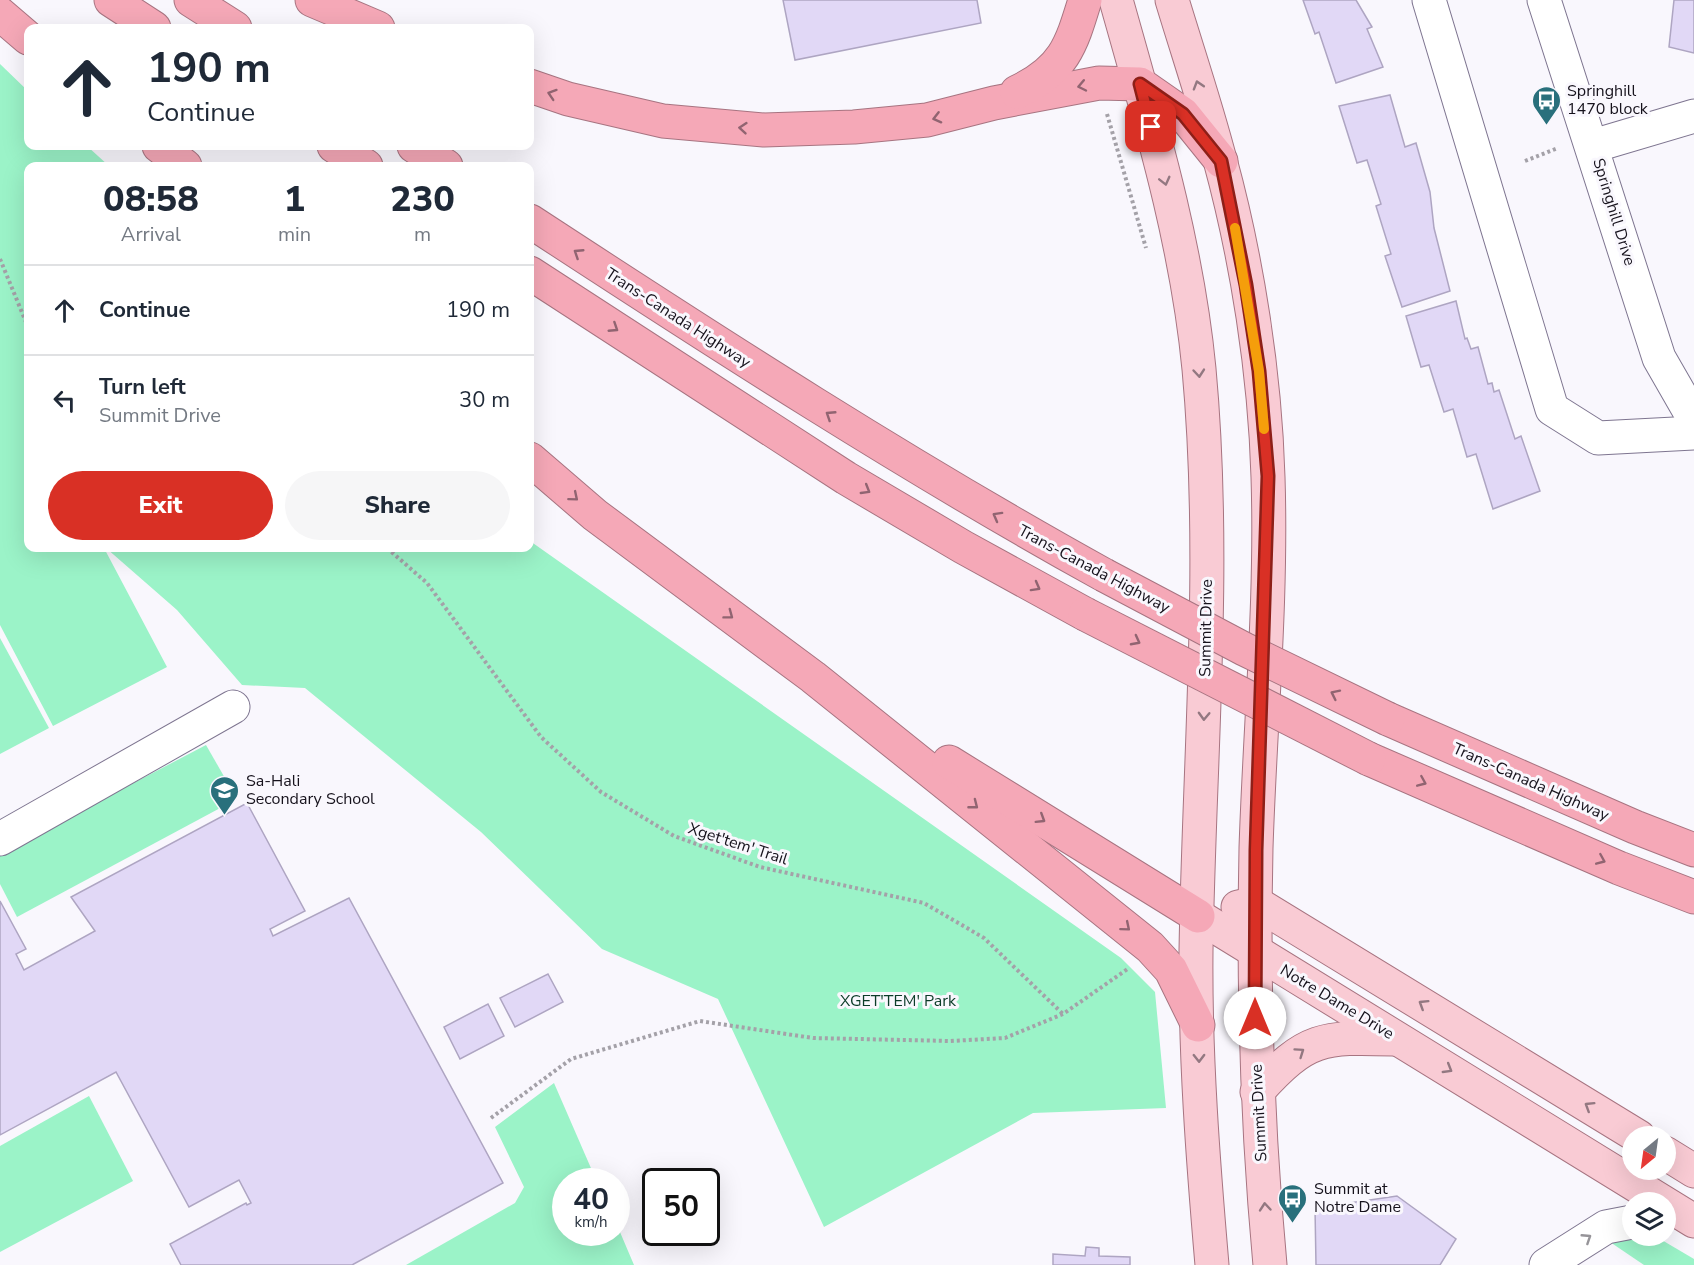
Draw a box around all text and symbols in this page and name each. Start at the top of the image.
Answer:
text: 190 m [147,40,271,97]
icon: ahead [48,48,126,126]
one-way arrow [1077,79,1087,92]
one-way arrow [1193,80,1205,91]
place label: Springhill 1470 block [1567,80,1649,120]
bus stop icon: Springhill 1470 block [1530,84,1562,126]
one-way arrow [547,88,558,101]
text: Continue [147,94,255,131]
pin [1125,101,1176,152]
one-way arrow [932,110,942,123]
icon: arrive [1134,110,1167,143]
one-way arrow [738,122,747,135]
street label: Springhill Drive [1587,156,1641,268]
text: 08:58 [103,175,199,224]
text: 1 [284,175,305,224]
text: 230 [390,175,455,224]
one-way arrow [1158,176,1171,186]
text: Arrival [121,221,181,248]
text: min [278,221,311,248]
text: m [414,221,431,248]
one-way arrow [574,249,585,260]
street label: Trans-Canada Highway [601,263,755,374]
icon: ahead [48,294,81,327]
text: Continue [99,295,190,325]
text: 190 m [446,295,510,325]
one-way arrow [607,321,618,332]
one-way arrow [1192,369,1205,378]
text: Turn left [99,372,186,402]
icon: left [48,384,81,417]
text: 30 m [459,385,510,415]
text: Summit Drive [99,402,221,429]
one-way arrow [826,412,837,423]
button: Exit [48,471,273,540]
button: Share [285,471,510,540]
one-way arrow [860,483,870,494]
one-way arrow [567,490,578,501]
one-way arrow [993,512,1003,523]
street label: Trans-Canada Highway [1014,520,1174,619]
street label: Summit Drive [1194,579,1218,677]
one-way arrow [1029,580,1040,591]
one-way arrow [723,607,734,618]
one-way arrow [1130,634,1141,645]
one-way arrow [1331,689,1342,701]
one-way arrow [1198,712,1210,721]
street label: Trans-Canada Highway [1449,738,1613,827]
place label: Sa-Hali Secondary School [246,770,375,810]
school or university icon: Sa-Hali Secondary School [209,774,241,816]
one-way arrow [1416,775,1427,787]
one-way arrow [967,797,978,808]
one-way arrow [1034,812,1045,823]
street label: Xget'tem' Trail [685,818,791,871]
one-way arrow [1595,853,1606,865]
one-way arrow [1119,919,1130,930]
street label: Notre Dame Drive [1276,959,1398,1045]
position arrow [1223,986,1287,1050]
park label: XGET'TEM' Park [840,990,957,1012]
one-way arrow [1419,1000,1429,1012]
one-way arrow [1293,1048,1304,1059]
one-way arrow [1193,1054,1205,1063]
one-way arrow [1442,1062,1452,1073]
street label: Summit Drive [1245,1064,1273,1162]
one-way arrow [1585,1102,1595,1114]
north arrow [1622,1126,1676,1180]
map controls [1622,1126,1676,1246]
speed limit sign: 50 [642,1168,720,1246]
place label: Summit at Notre Dame [1314,1178,1401,1218]
text: 40 [573,1179,609,1220]
bus stop icon: Summit at Notre Dame [1277,1182,1309,1224]
button: layers [1622,1192,1676,1246]
one-way arrow [1259,1202,1272,1211]
text: km/h [574,1212,608,1232]
one-way arrow [1581,1234,1591,1246]

